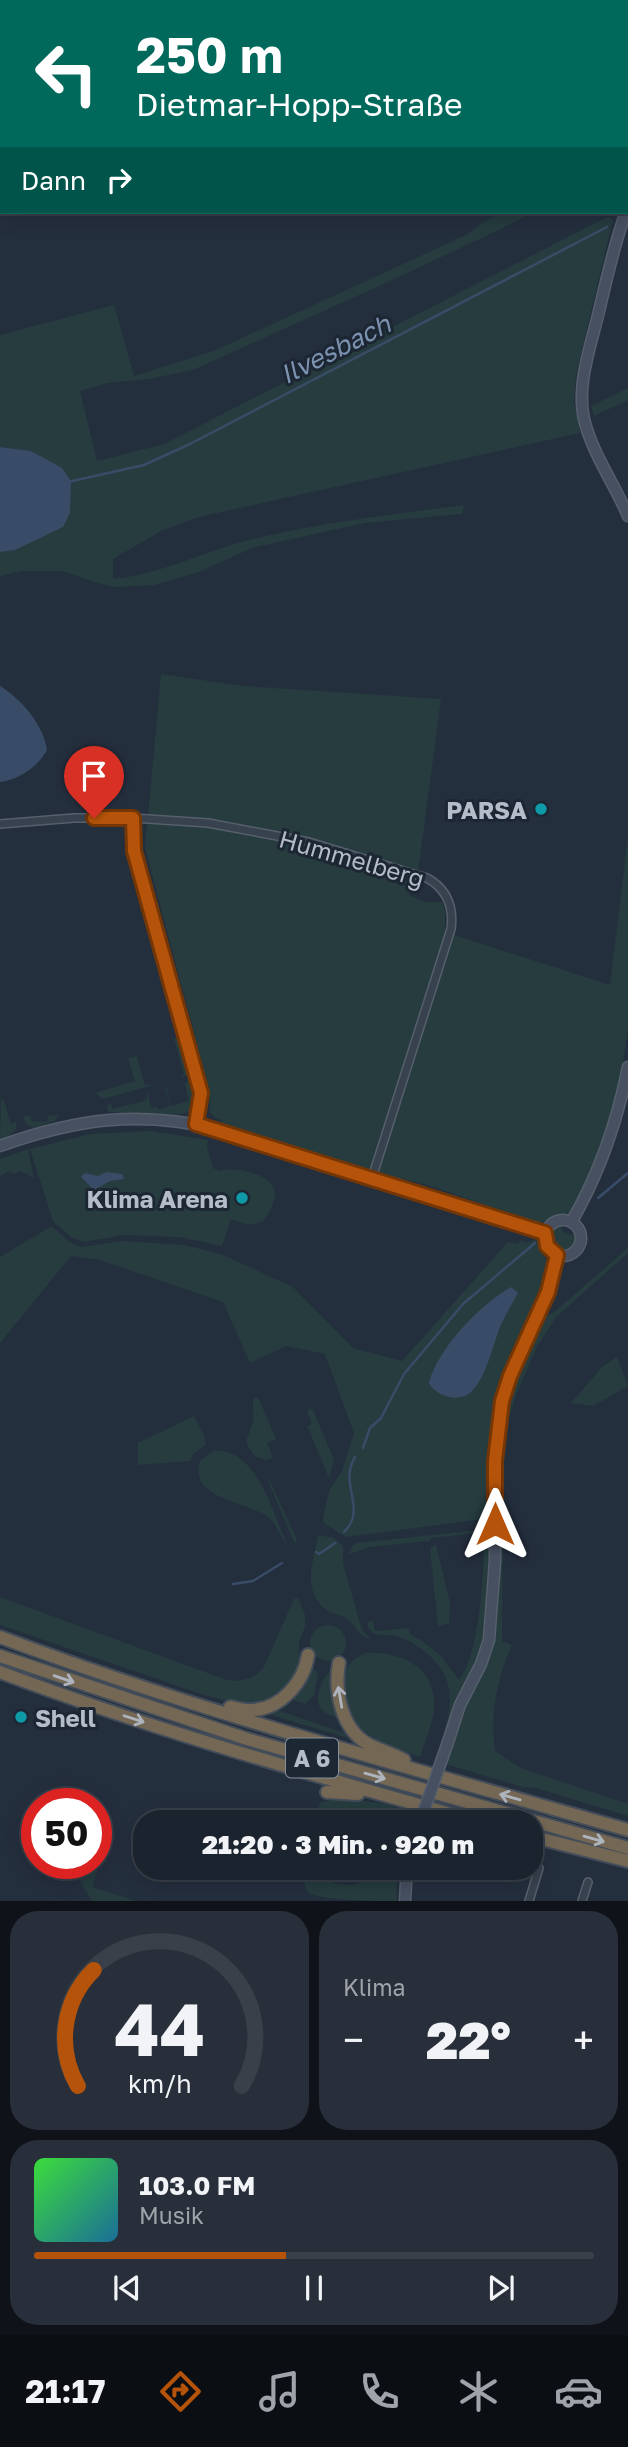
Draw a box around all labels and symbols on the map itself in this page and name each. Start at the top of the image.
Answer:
water label: Ilvesbach [275,308,396,390]
pin [64,746,124,818]
place label: PARSA [446,795,527,824]
marker: PARSA [533,801,549,817]
street label: Hummelberg [276,823,428,893]
place label: Klima Arena [87,1184,228,1213]
marker: Klima Arena [234,1190,250,1206]
position arrow [458,1487,532,1561]
one-way arrow [53,1674,75,1686]
one-way arrow [333,1687,347,1709]
place label: Shell [35,1703,96,1732]
marker: Shell [13,1709,29,1725]
one-way arrow [122,1714,144,1726]
road number: A 6 [286,1738,338,1778]
one-way arrow [364,1771,386,1784]
speed limit sign: 50 [21,1788,112,1879]
one-way arrow [499,1789,521,1802]
one-way arrow [582,1833,604,1846]

